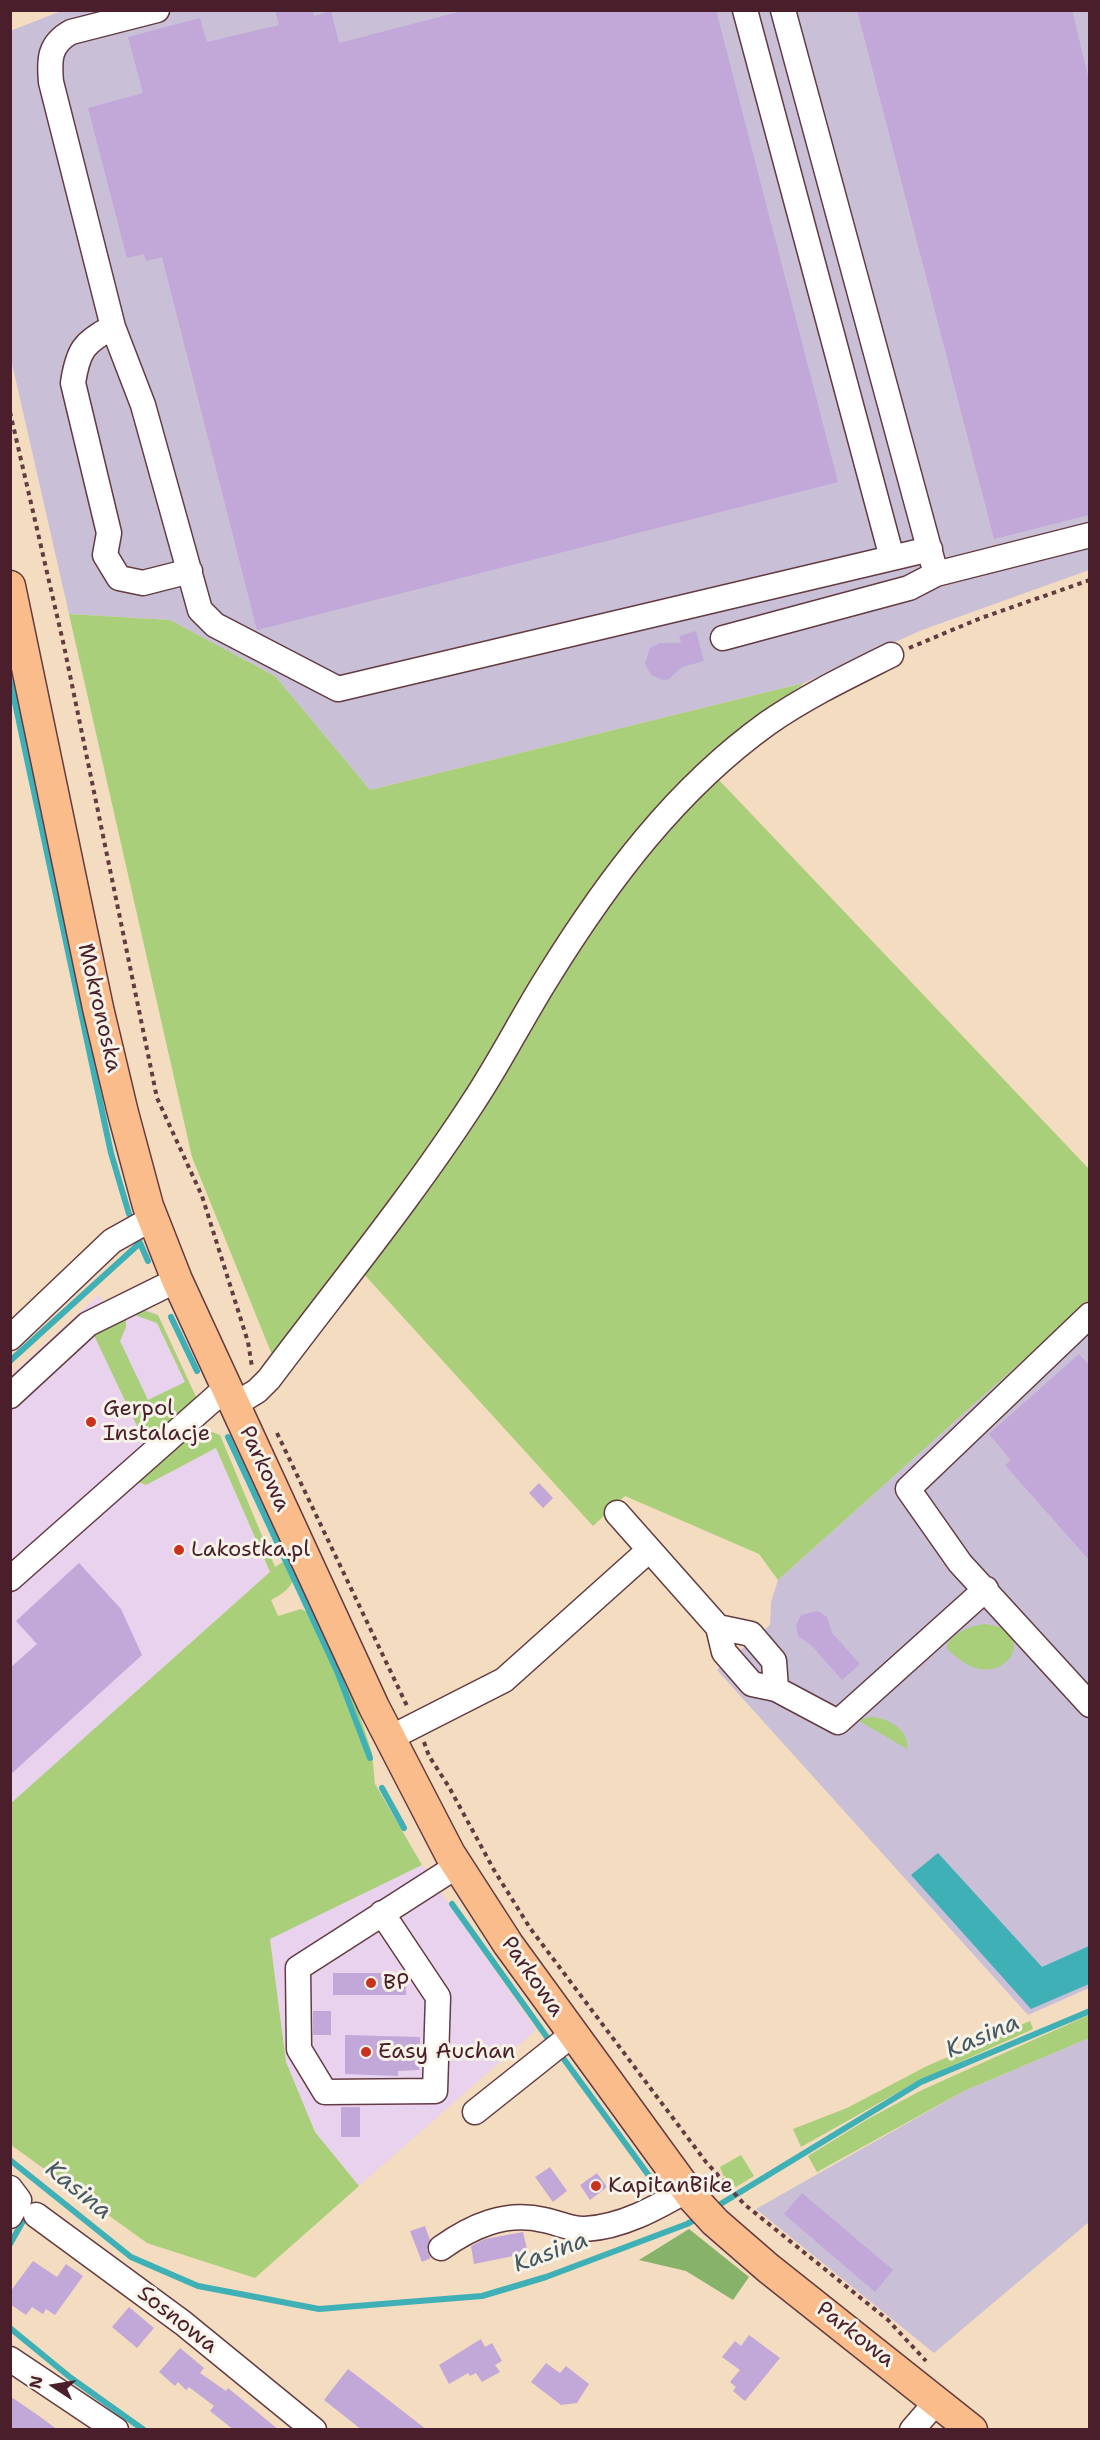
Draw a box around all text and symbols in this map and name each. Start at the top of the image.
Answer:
street label: Mokronoska [71,941,127,1075]
place label: Gerpol Instalacje [103,1396,210,1448]
marker: Gerpol Instalacje [84,1415,98,1429]
street label: Parkowa [233,1422,295,1516]
place label: Lakostka.pl [191,1537,310,1563]
marker: Lakostka.pl [172,1543,186,1557]
street label: Parkowa [495,1932,569,2022]
place label: BP [383,1970,409,1996]
marker: BP [364,1976,378,1990]
water label: Kasina [942,2009,1024,2065]
place label: Easy Auchan [378,2039,515,2065]
marker: Easy Auchan [359,2045,373,2059]
water label: Kasina [39,2155,117,2227]
place label: KapitanBike [608,2173,733,2199]
marker: KapitanBike [589,2179,603,2193]
water label: Kasina [510,2226,592,2280]
street label: Sosnowa [132,2281,222,2359]
street label: Parkowa [811,2296,899,2374]
north arrow [24,2356,84,2416]
text: N [24,2374,47,2391]

